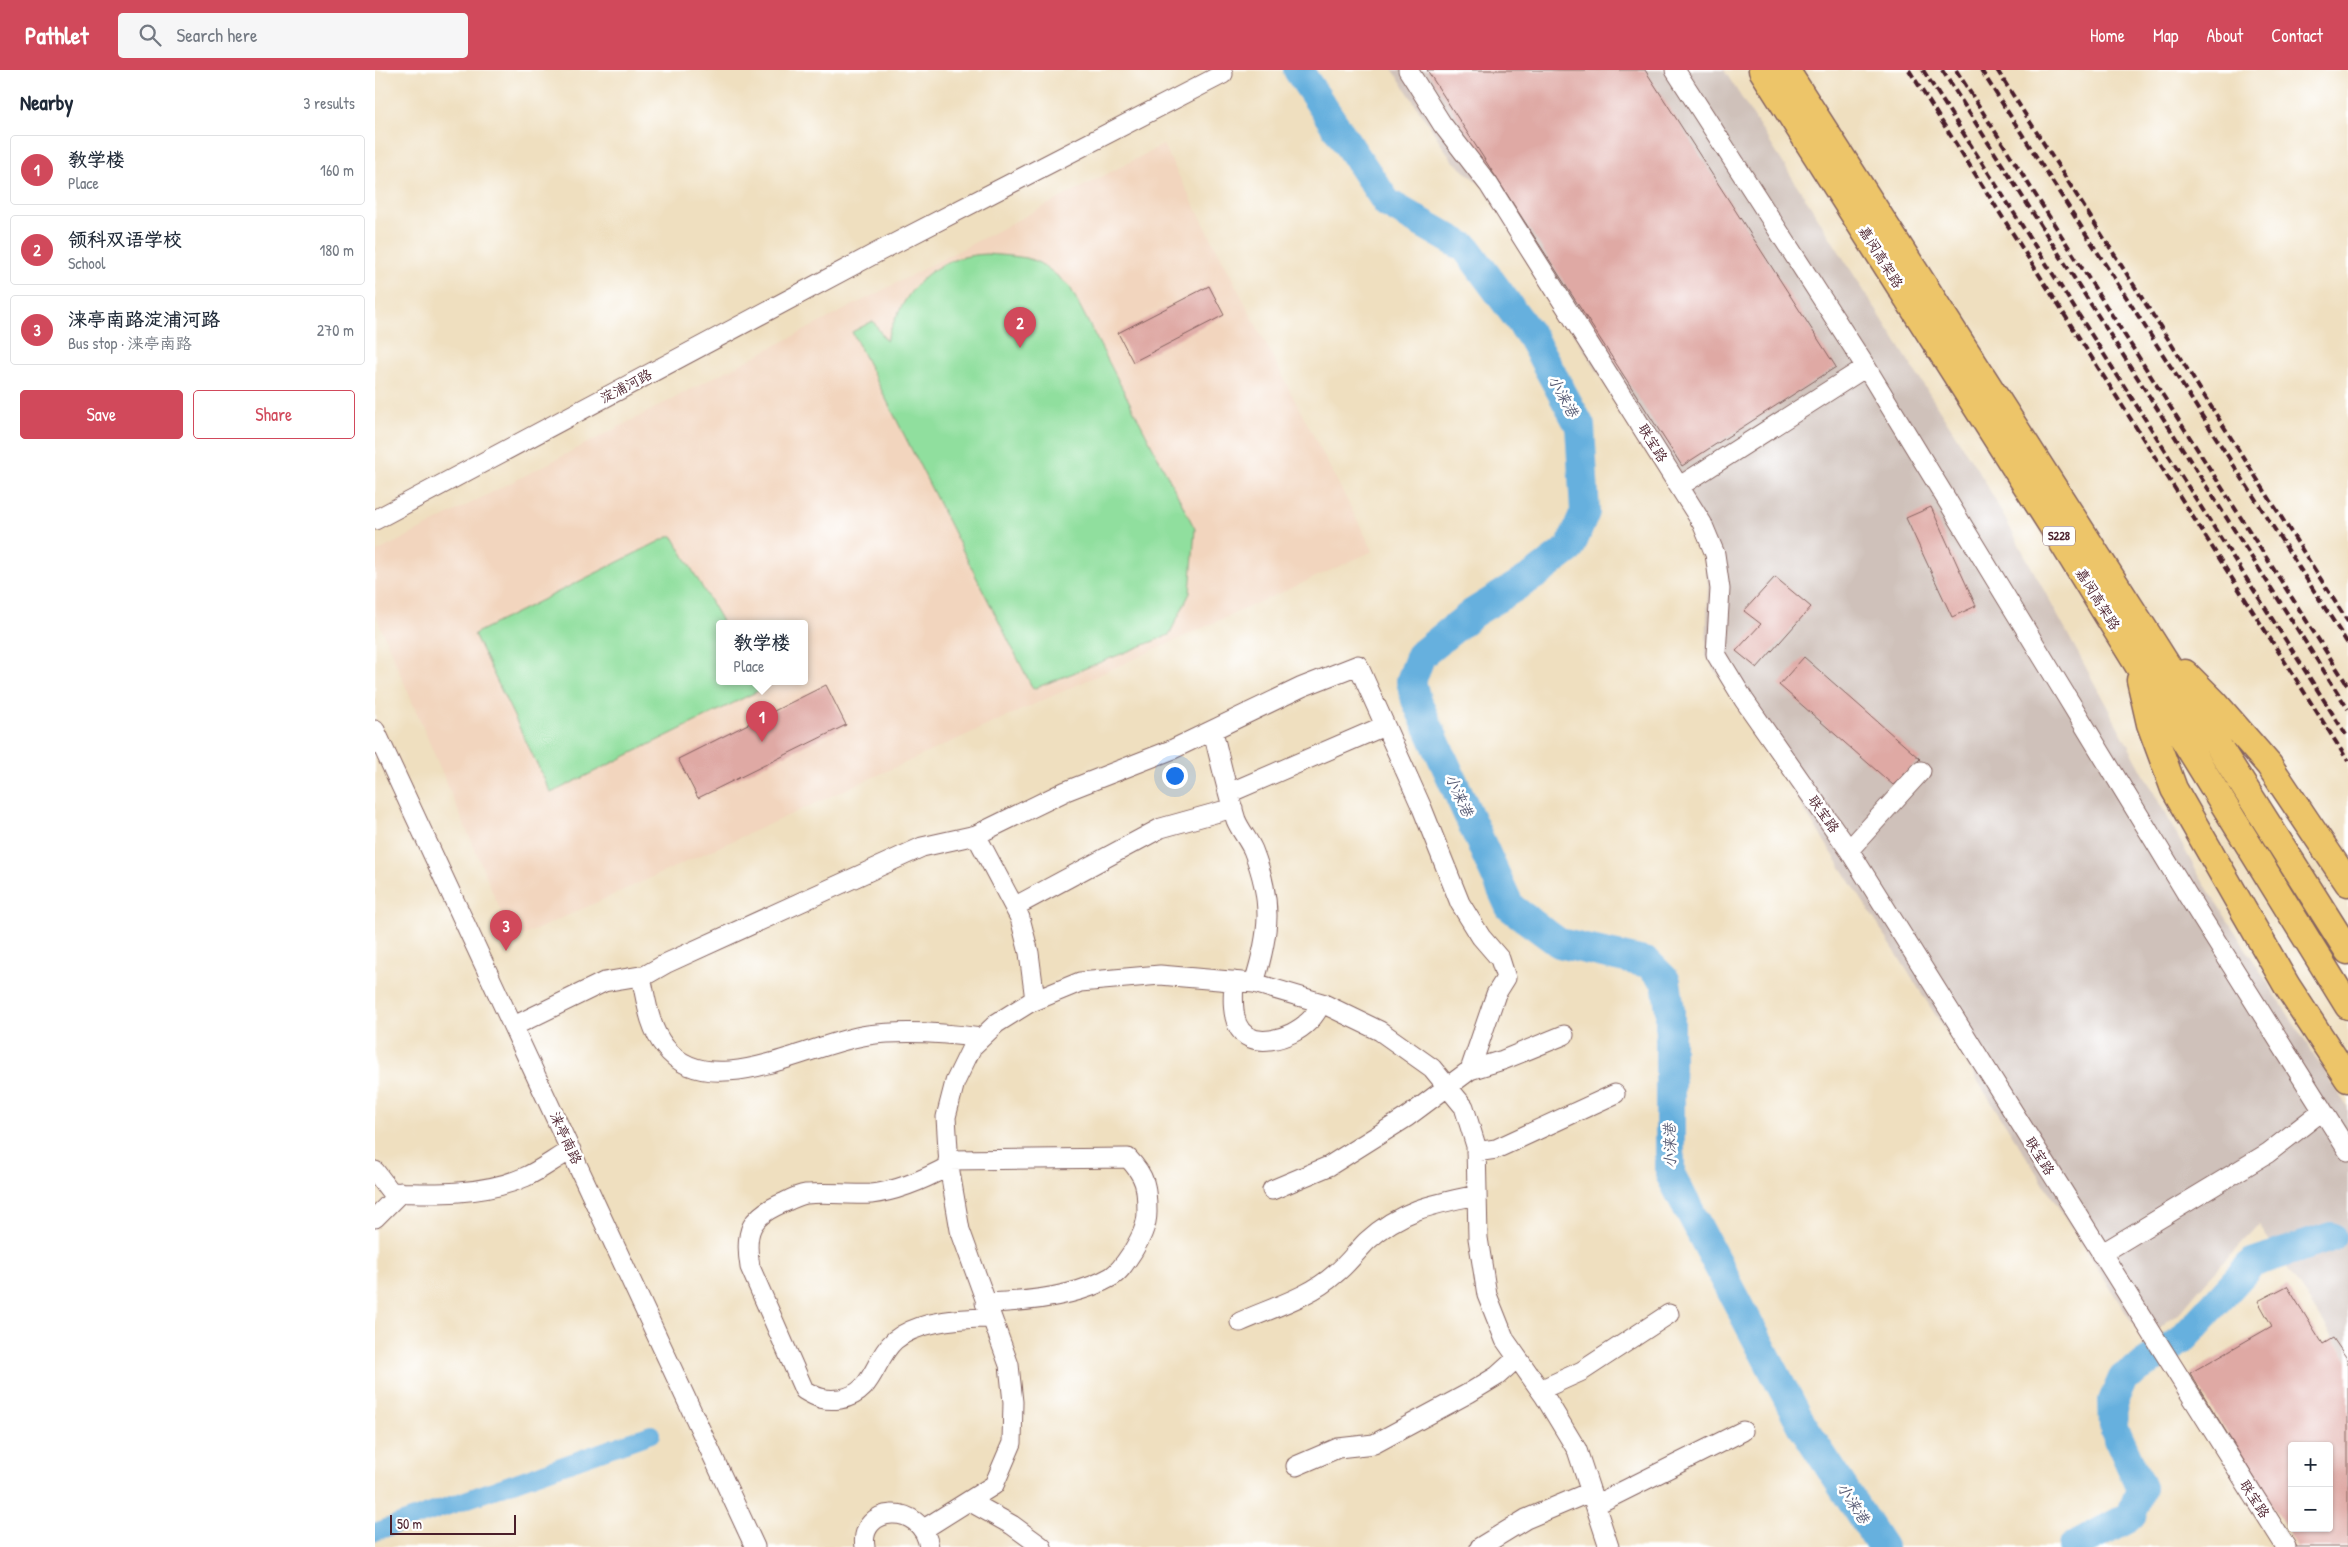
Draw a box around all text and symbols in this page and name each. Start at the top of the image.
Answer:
search box [118,13,468,58]
text: Pathlet [25,19,88,51]
icon: search [136,21,164,49]
text: Search here [176,22,258,48]
text: Home [2090,23,2125,48]
text: Map [2153,23,2178,48]
text: About [2206,23,2243,48]
text: Contact [2271,23,2323,48]
text: Nearby [20,88,73,117]
text: 3 results [303,92,355,114]
text: 教学楼 [68,146,125,172]
text: 1 [34,159,40,181]
text: 160 m [320,159,354,181]
text: Place [68,172,99,194]
street label: 嘉闵高架路 [1855,222,1908,291]
text: 领科双语学校 [68,226,182,252]
text: 2 [33,239,41,261]
text: 180 m [320,239,354,261]
text: School [68,252,105,274]
text: 涞亭南路淀浦河路 [68,306,220,332]
pin: 2 [1004,307,1036,348]
text: 3 [33,319,41,341]
text: 270 m [317,319,354,341]
text: Bus stop · 涞亭南路 [68,332,192,354]
street label: 淀浦河路 [597,364,655,407]
water label: 小涞港 [1543,371,1584,422]
button: Save [20,390,183,439]
button: Share [193,390,355,439]
street label: 联宝路 [1634,420,1673,466]
road number: S228 [2043,526,2075,546]
street label: 嘉闵高架路 [2072,564,2125,633]
popup [716,620,808,685]
text: 教学楼 [733,629,791,655]
text: Place [733,655,764,677]
pin: 1 [746,701,778,742]
your location [1162,763,1188,789]
water label: 小涞港 [1440,770,1479,821]
street label: 联宝路 [1805,791,1844,836]
pin: 3 [490,910,522,951]
street label: 涞亭南路 [546,1108,587,1167]
water label: 小涞港 [1659,1121,1680,1169]
street label: 联宝路 [2021,1133,2060,1179]
map controls [2288,1442,2333,1532]
button: + [2288,1442,2333,1487]
street label: 联宝路 [2236,1476,2275,1522]
water label: 小涞港 [1832,1478,1876,1529]
button: − [2288,1487,2333,1532]
scale bar [390,1512,516,1535]
text: 50 m [397,1514,422,1533]

